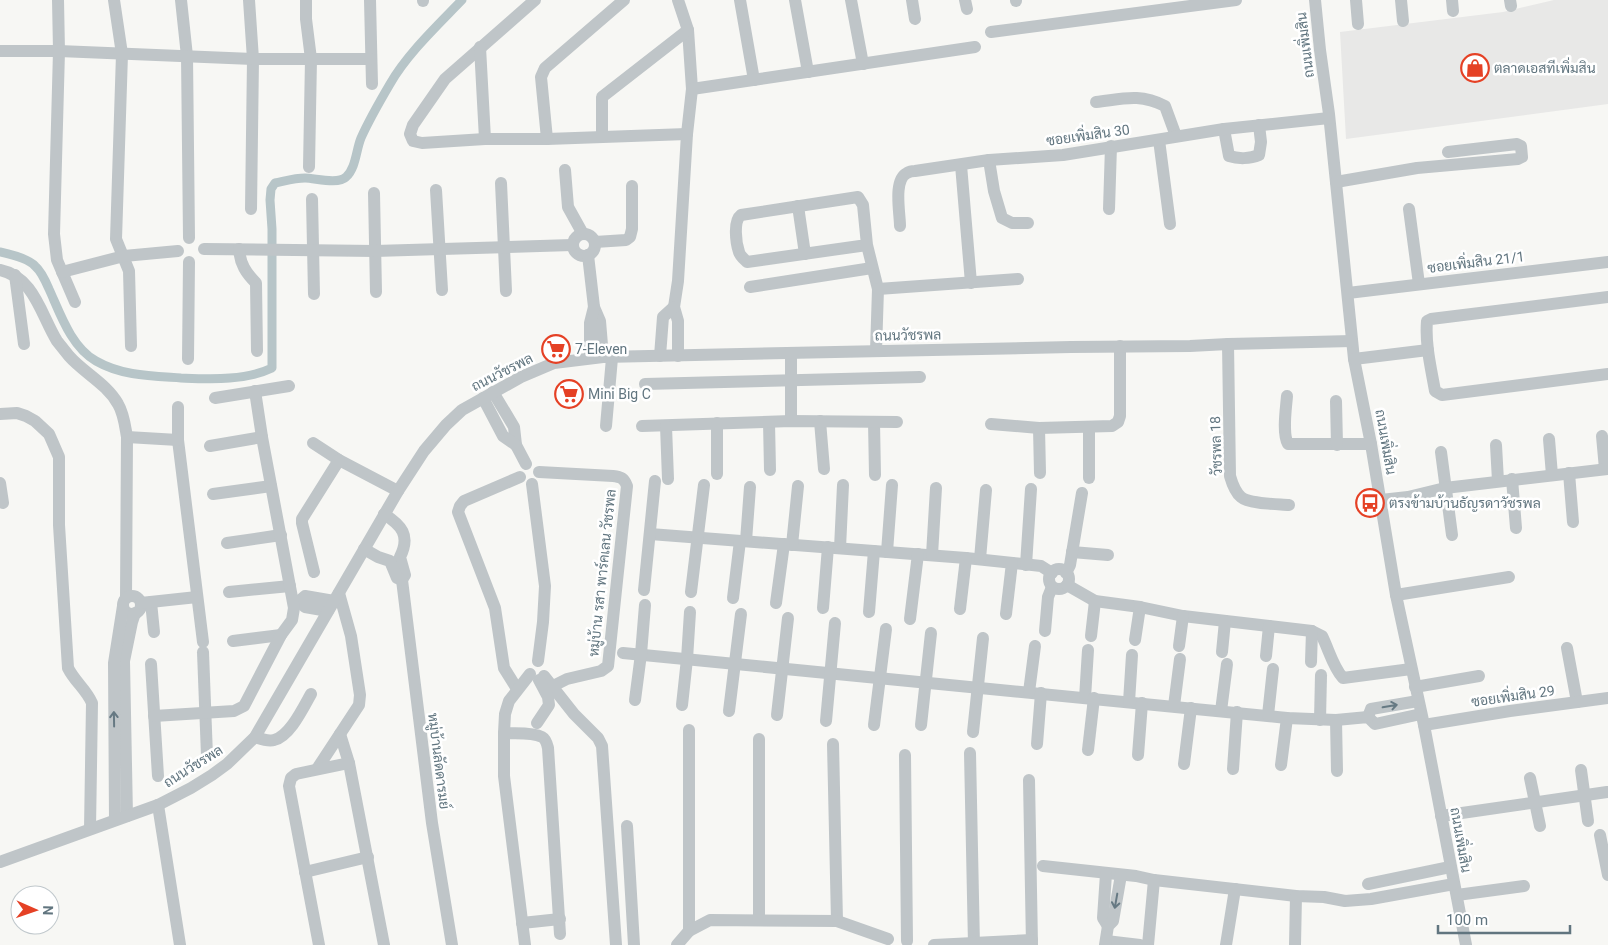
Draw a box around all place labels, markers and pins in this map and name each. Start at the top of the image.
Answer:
shop icon: ตลาดเอสทีเพิ่มสิน [1460,53,1490,83]
place label: ตลาดเอสทีเพิ่มสิน [1494,57,1596,76]
supermarket icon: 7-Eleven [541,334,571,364]
place label: 7-Eleven [575,341,627,357]
supermarket icon: Mini Big C [554,379,584,409]
place label: Mini Big C [588,386,651,402]
bus stop icon: ตรงข้ามบ้านธัญรดาวัชรพล [1355,488,1385,518]
place label: ตรงข้ามบ้านธัญรดาวัชรพล [1389,494,1541,512]

